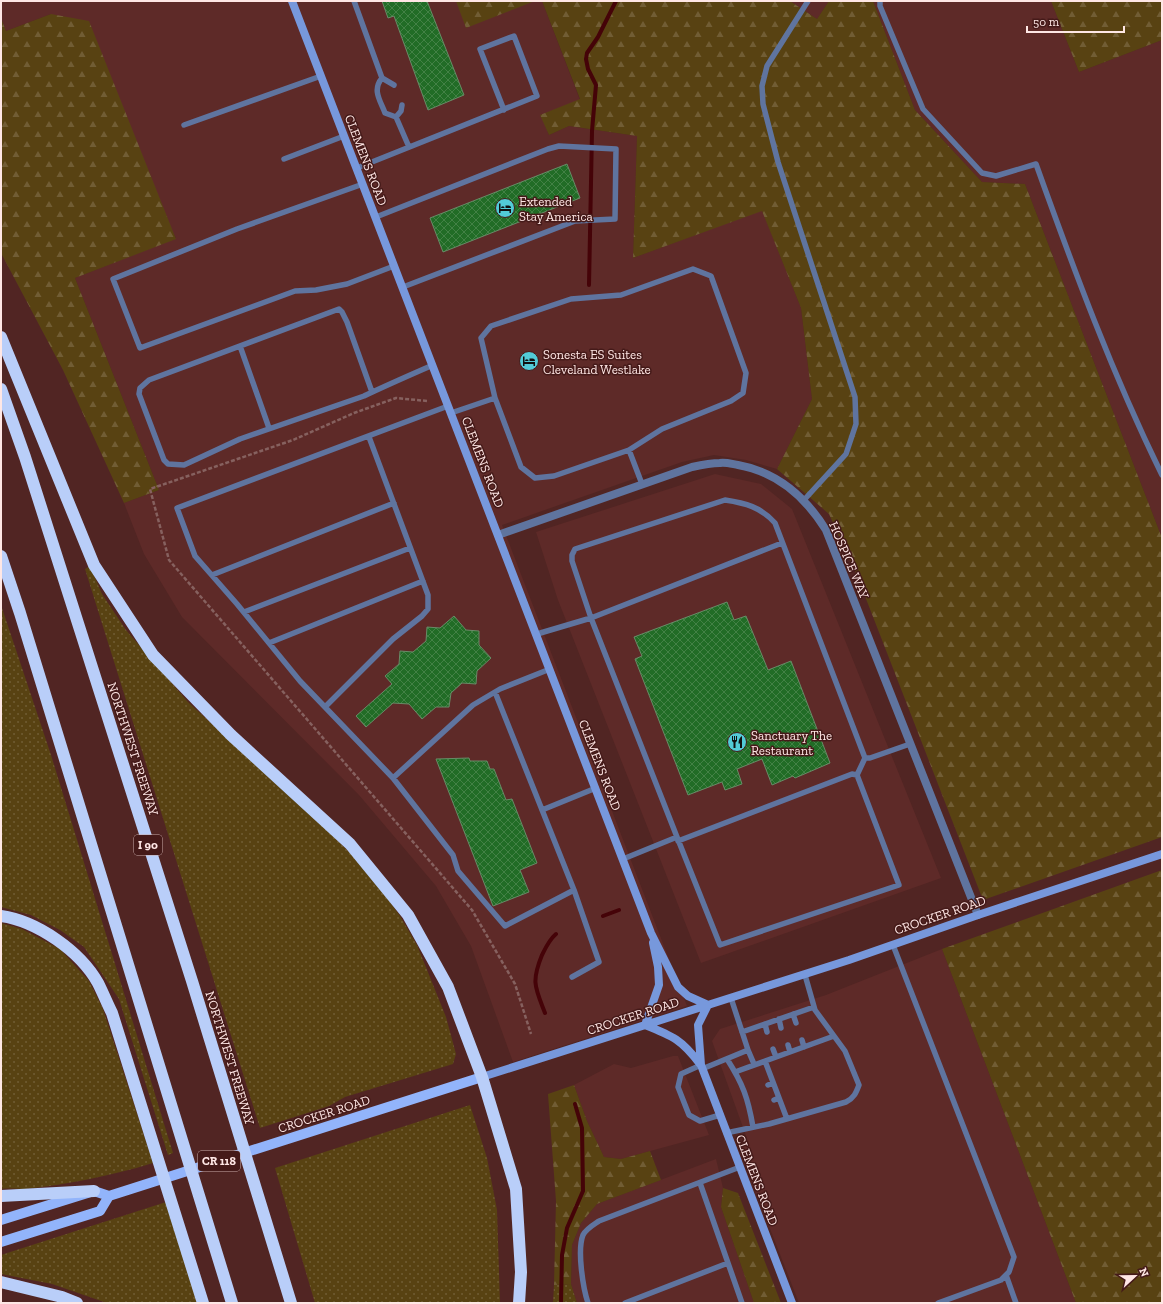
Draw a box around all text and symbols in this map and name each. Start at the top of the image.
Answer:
scale bar [1027,8,1124,34]
text: 50 m [1033,15,1060,29]
street label: CLEMENS ROAD [342,112,390,208]
place label: Extended Stay America [519,194,594,224]
hotel icon: Extended Stay America [494,197,516,219]
place label: Sonesta ES Suites Cleveland Westlake [543,347,651,377]
hotel icon: Sonesta ES Suites Cleveland Westlake [518,350,540,372]
street label: CLEMENS ROAD [459,414,507,510]
street label: HOSPICE WAY [826,519,872,601]
street label: NORTHWEST FREEWAY [104,680,162,818]
street label: CLEMENS ROAD [576,717,624,813]
place label: Sanctuary The Restaurant [751,728,832,758]
restaurant icon: Sanctuary The Restaurant [726,731,748,753]
road number: I 90 [134,835,162,855]
street label: CROCKER ROAD [892,892,988,938]
street label: NORTHWEST FREEWAY [202,989,258,1127]
street label: CROCKER ROAD [585,994,681,1038]
street label: CROCKER ROAD [276,1092,372,1136]
street label: CLEMENS ROAD [733,1132,781,1228]
road number: CR 118 [198,1151,240,1171]
north arrow [1115,1256,1155,1296]
text: N [1136,1266,1152,1279]

